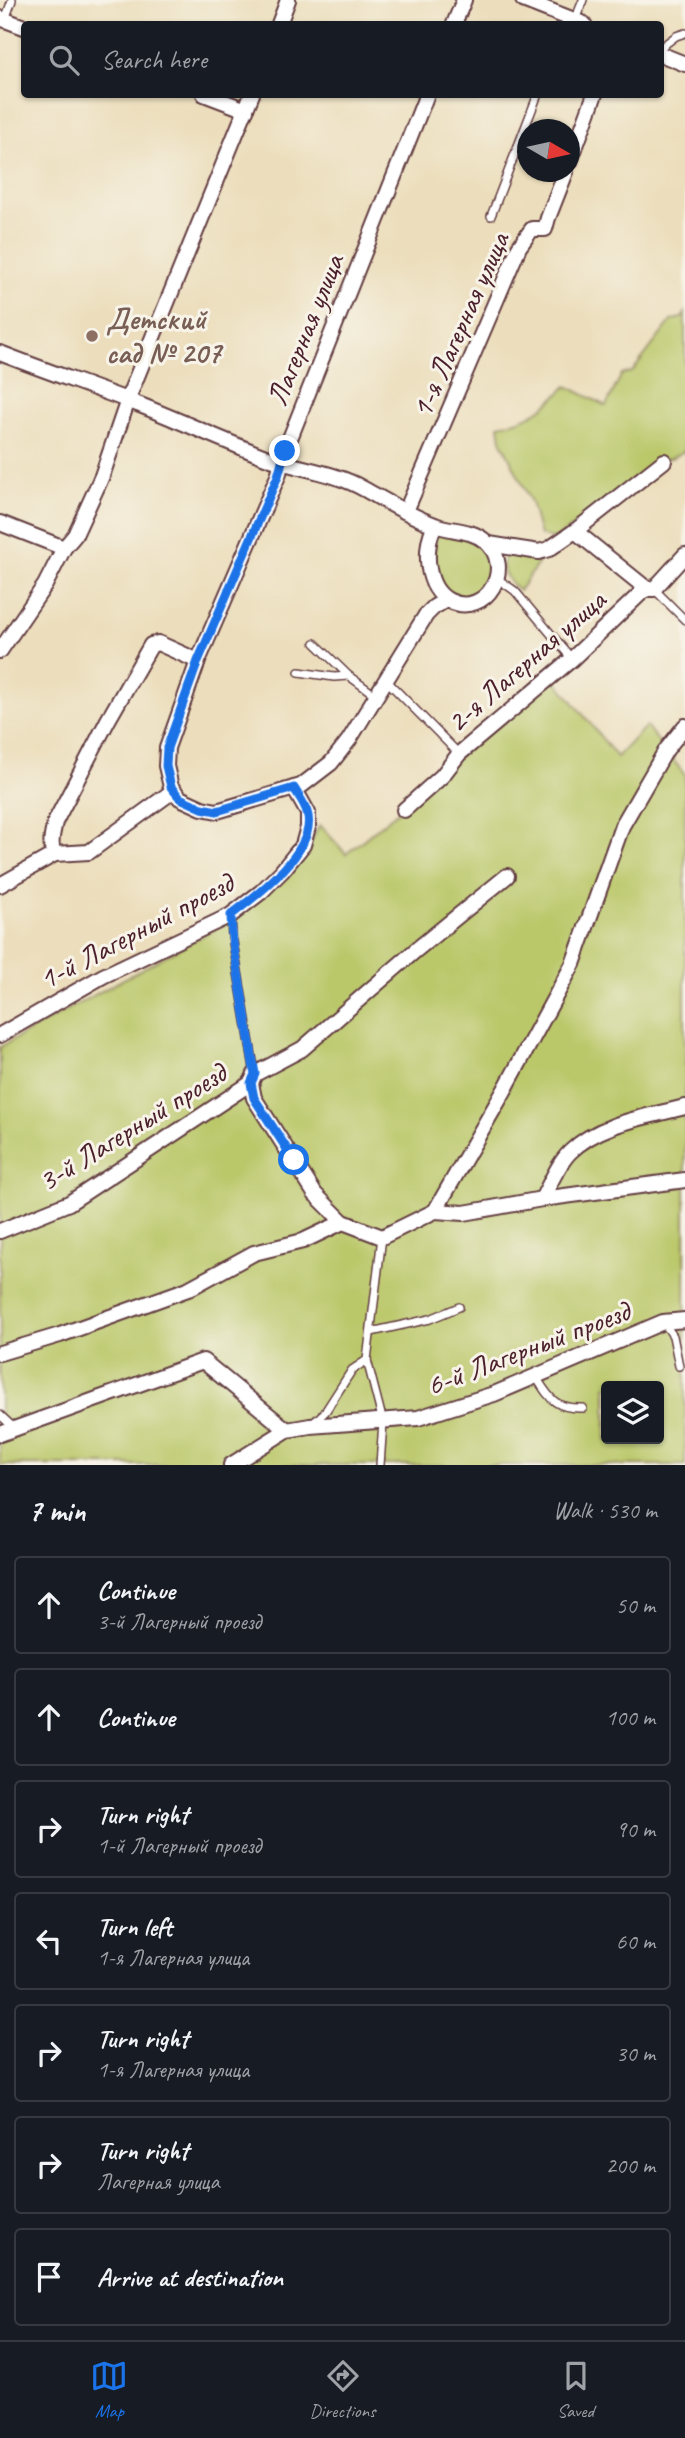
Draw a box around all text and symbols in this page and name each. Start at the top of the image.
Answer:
search box [21,21,664,98]
icon: search [45,41,83,79]
text: Search here [101,43,207,76]
north arrow [517,119,580,182]
street label: 1-я Лагерная улица [402,225,519,423]
street label: Лагерная улица [257,247,353,411]
place label: Детский сад № 207 [106,300,224,372]
marker: Детский сад № 207 [84,328,100,344]
route end [269,435,300,466]
street label: 2-я Лагерная улица [439,580,615,741]
street label: 1-й Лагерный проезд [33,863,242,998]
street label: 3-й Лагерный проезд [31,1053,235,1200]
route start [278,1144,309,1175]
street label: 6-й Лагерный проезд [421,1291,637,1404]
map controls [601,1381,664,1444]
button: layers [601,1381,664,1444]
text: 7 min [28,1492,85,1530]
text: Walk · 530 m [553,1496,657,1525]
text: Continue [97,1574,175,1607]
icon: ahead [30,1586,68,1624]
text: 50 m [616,1591,655,1620]
text: 3-й Лагерный проезд [97,1607,261,1636]
icon: ahead [30,1698,68,1736]
text: Continue [97,1701,175,1734]
text: 100 m [606,1703,655,1732]
text: Turn right [97,1798,188,1831]
icon: right [30,1810,68,1848]
text: 90 m [616,1815,655,1844]
text: 1-й Лагерный проезд [97,1831,261,1860]
text: Turn left [97,1910,172,1943]
icon: left [30,1922,68,1960]
text: 60 m [616,1927,655,1956]
text: 1-я Лагерная улица [97,1943,249,1972]
text: Turn right [97,2022,188,2055]
icon: right [30,2034,68,2072]
text: 30 m [616,2039,655,2068]
text: 1-я Лагерная улица [97,2055,249,2084]
text: Turn right [97,2134,188,2167]
icon: right [30,2146,68,2184]
text: 200 m [606,2151,655,2180]
text: Лагерная улица [97,2167,219,2196]
icon: arrive [30,2258,68,2296]
text: Arrive at destination [97,2261,283,2294]
tab: Map [90,2357,128,2423]
tab: Directions [309,2357,376,2423]
tab: Saved [557,2357,595,2423]

